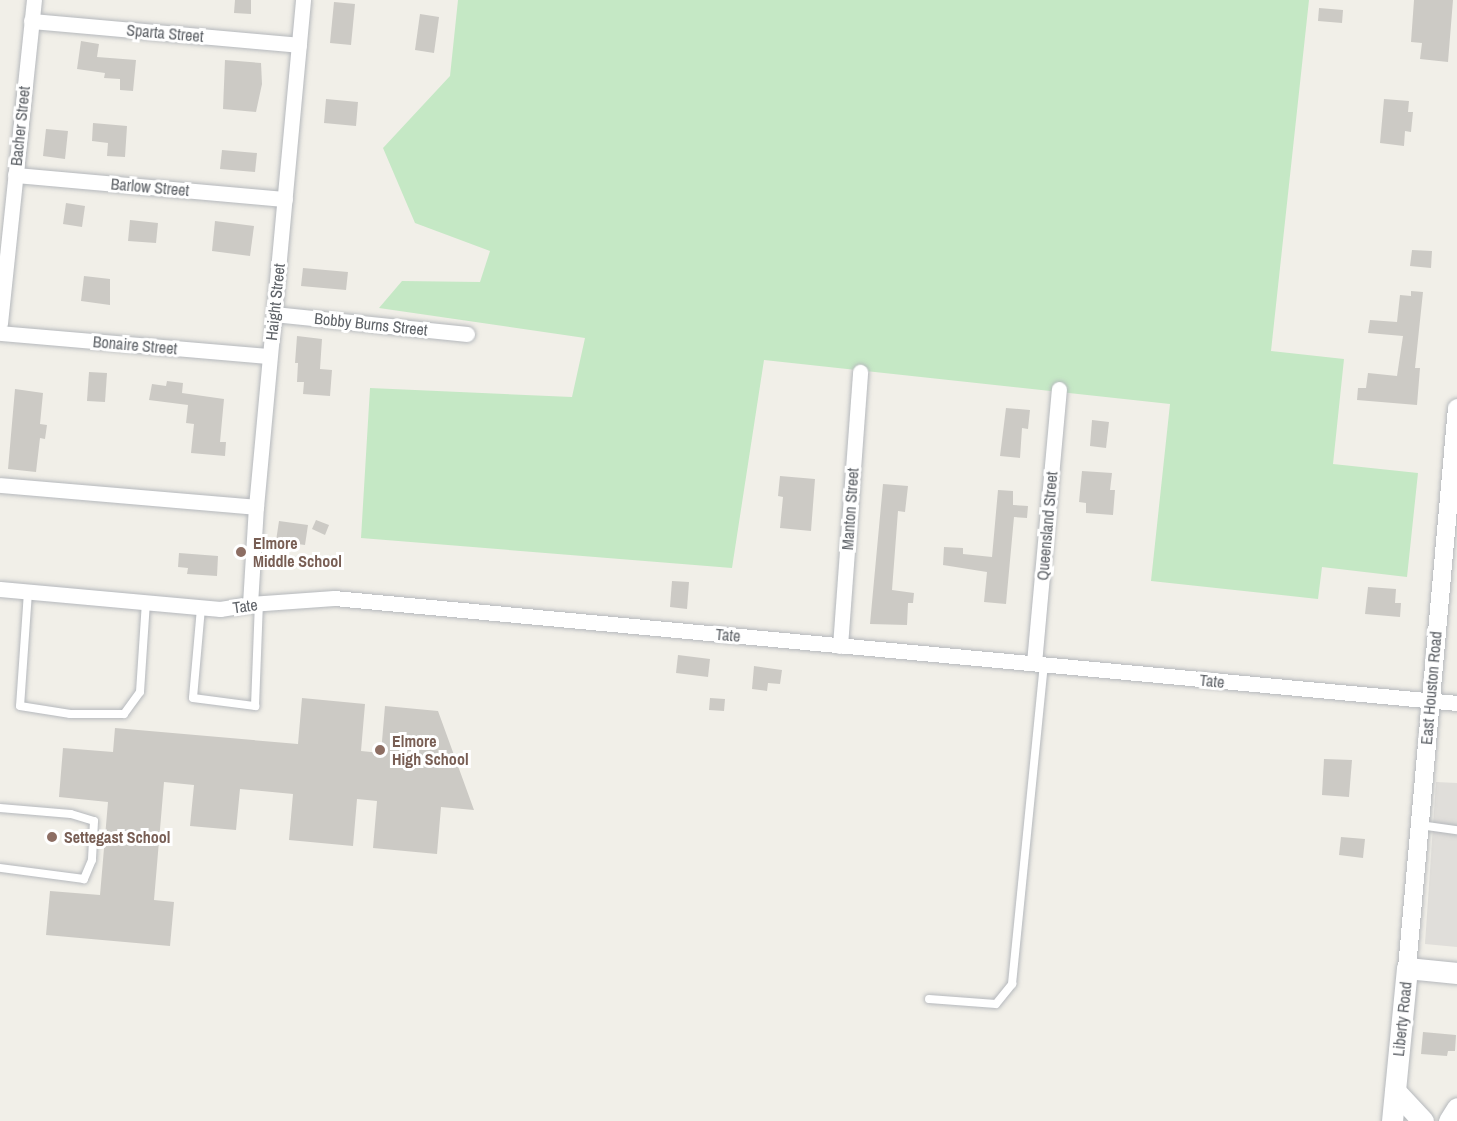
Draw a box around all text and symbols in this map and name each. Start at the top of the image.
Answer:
street label: Sparta Street [126,20,204,46]
street label: Bacher Street [6,85,34,167]
street label: Barlow Street [110,174,190,200]
street label: Haight Street [261,263,289,341]
street label: Bobby Burns Street [313,309,429,339]
street label: Bonaire Street [92,332,178,358]
street label: Manton Street [838,467,862,551]
street label: Queensland Street [1033,471,1061,581]
place label: Elmore Middle School [253,533,342,571]
marker: Elmore Middle School [234,545,248,559]
street label: Tate [231,595,259,617]
street label: Tate [715,624,741,646]
street label: East Houston Road [1416,630,1446,746]
street label: Tate [1199,670,1225,692]
place label: Elmore High School [392,731,469,769]
marker: Elmore High School [373,743,387,757]
place label: Settegast School [64,827,170,847]
marker: Settegast School [45,830,59,844]
street label: Liberty Road [1389,981,1415,1057]

